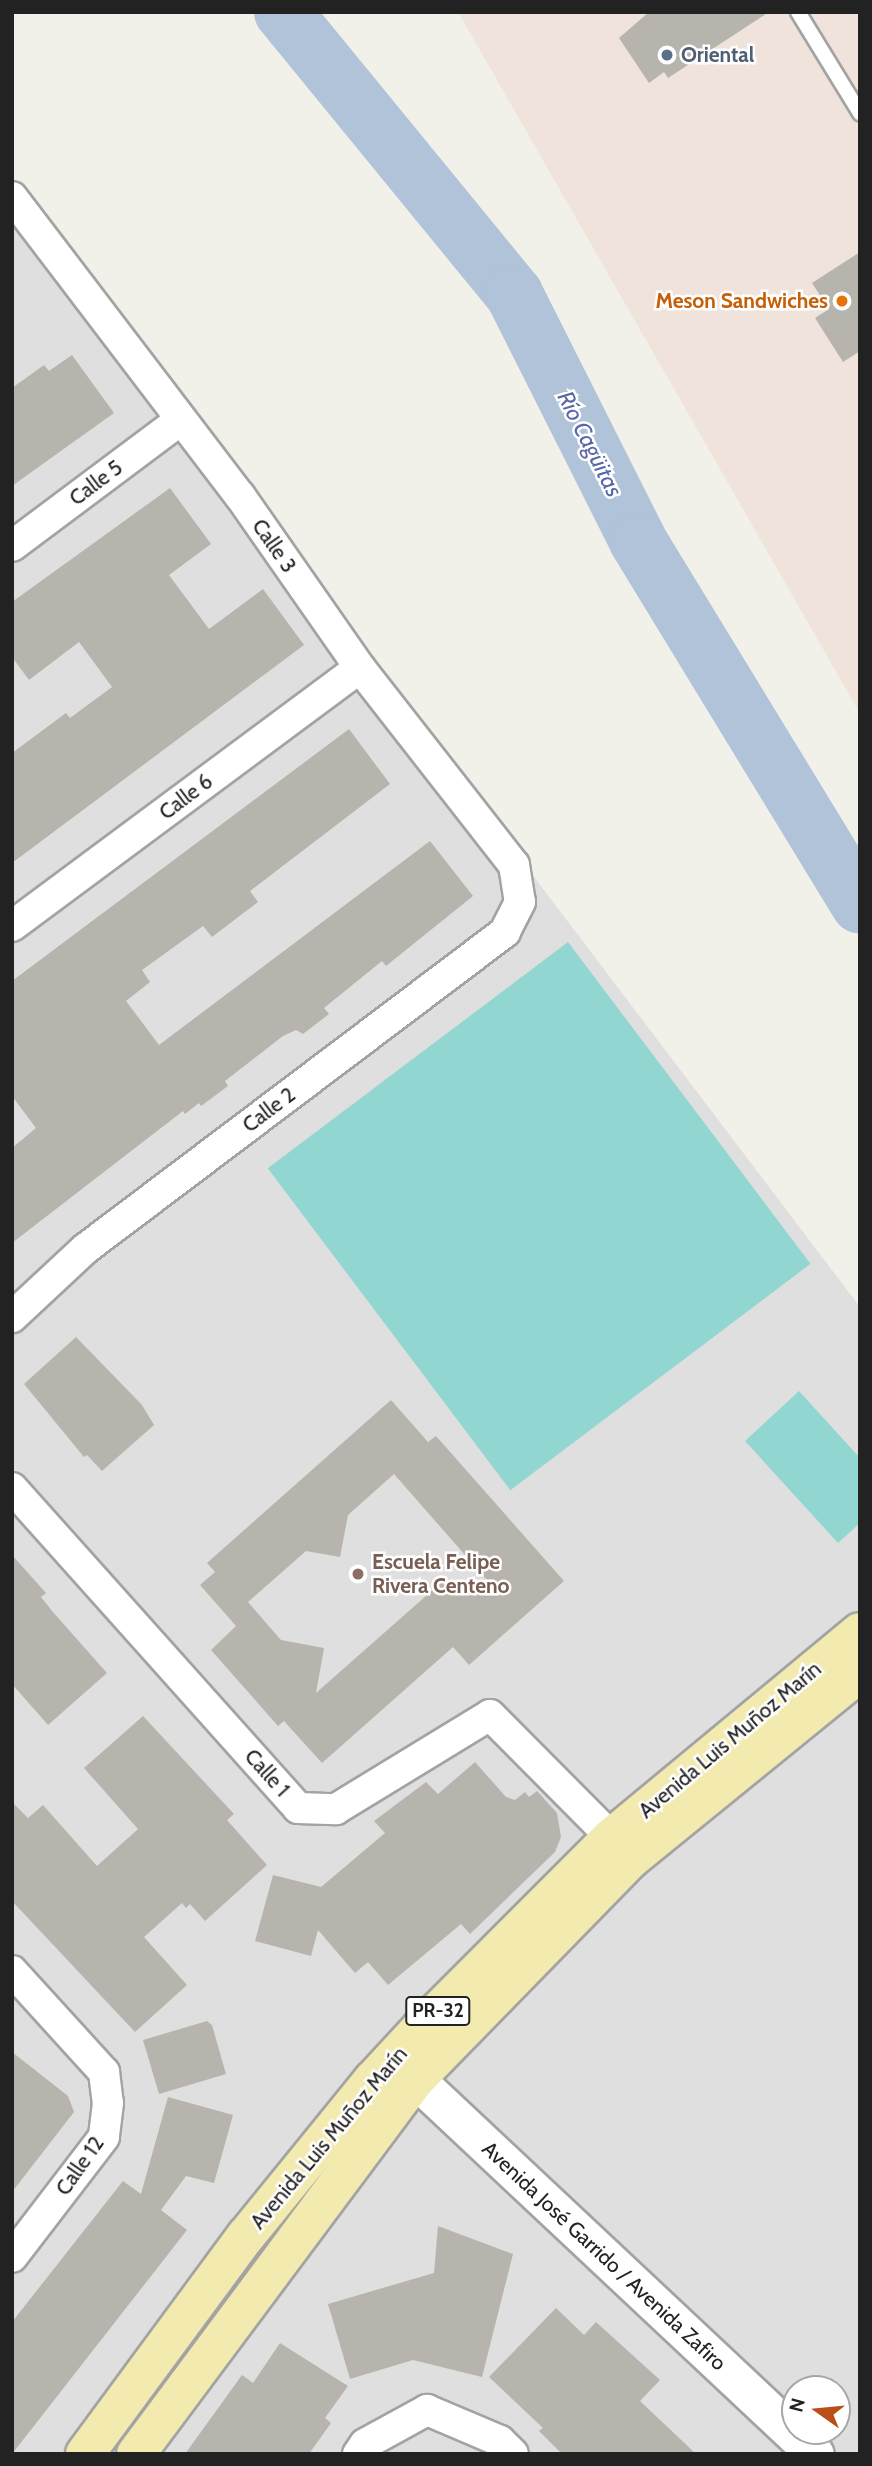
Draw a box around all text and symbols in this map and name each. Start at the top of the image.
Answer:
place label: Oriental [681,42,754,68]
marker: Oriental [659,47,675,63]
place label: Meson Sandwiches [655,288,828,314]
marker: Meson Sandwiches [834,293,850,309]
water label: Río Cagüitas [552,387,628,501]
street label: Calle 5 [65,455,127,511]
street label: Calle 3 [247,514,301,578]
street label: Calle 6 [154,769,218,825]
street label: Calle 2 [238,1082,300,1138]
place label: Escuela Felipe Rivera Centeno [372,1549,510,1599]
marker: Escuela Felipe Rivera Centeno [350,1566,366,1582]
street label: Avenida Luis Muñoz Marín [634,1656,826,1824]
street label: Calle 1 [239,1744,295,1802]
road number: PR-32 [405,1996,471,2026]
street label: Avenida Luis Muñoz Marín [245,2042,413,2234]
street label: Calle 12 [51,2132,109,2200]
street label: Avenida José Garrido / Avenida Zafiro [477,2136,731,2376]
north arrow [781,2375,851,2445]
text: N [784,2395,810,2414]

